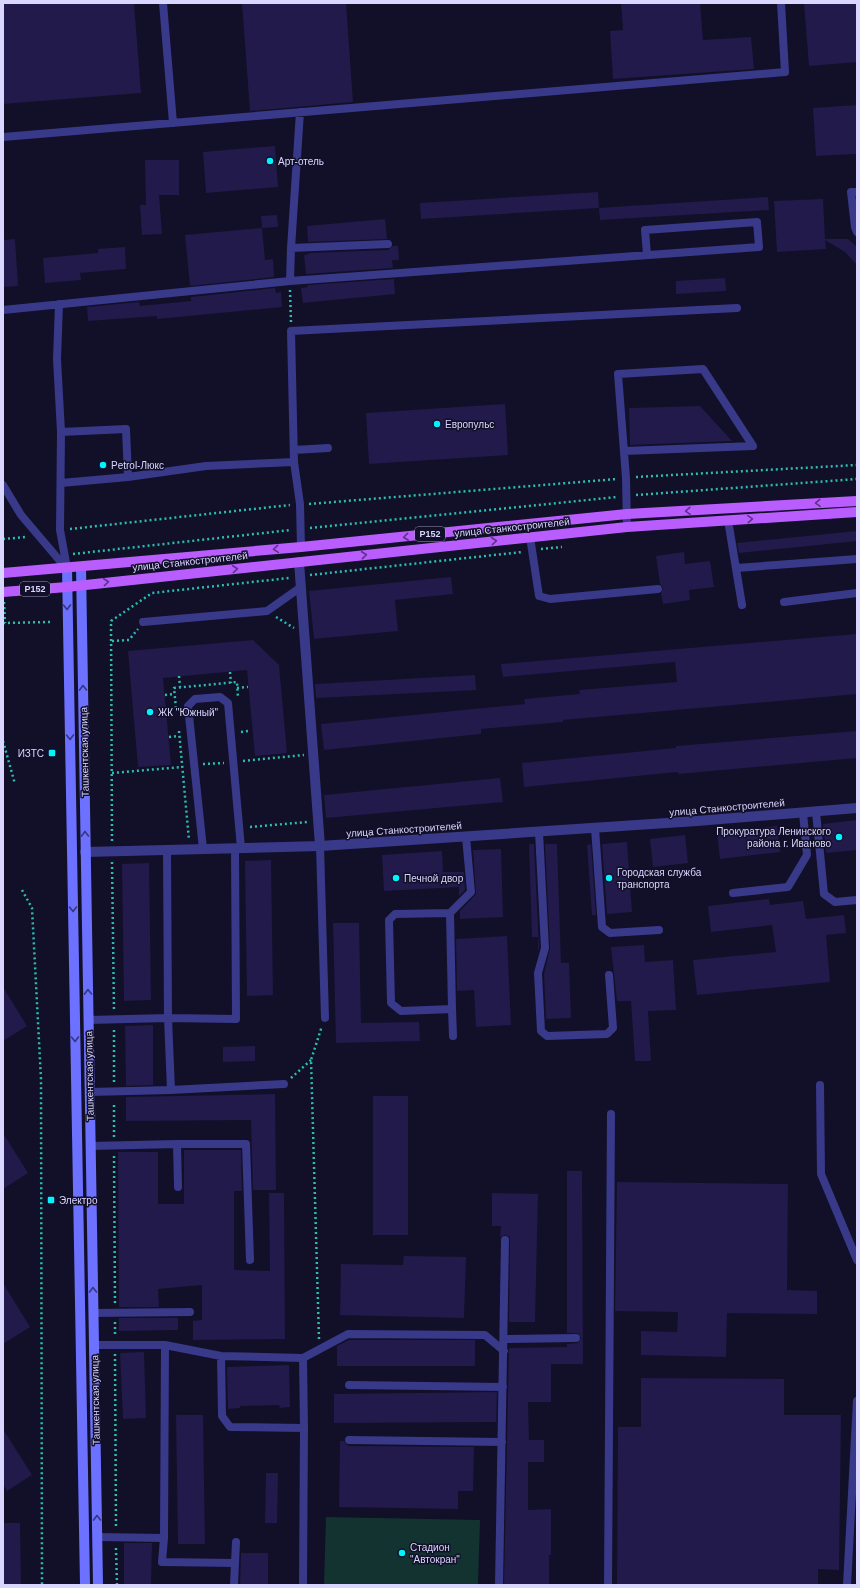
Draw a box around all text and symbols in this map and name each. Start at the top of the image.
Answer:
marker: Арт-отель [265,156,275,166]
place label: Арт-отель [278,156,324,167]
marker: Европульс [432,419,442,429]
place label: Европульс [445,419,494,430]
marker: Petrol-Люкс [98,460,108,470]
place label: Petrol-Люкс [111,460,164,471]
one-way arrow [815,499,821,507]
one-way arrow [685,506,691,515]
one-way arrow [747,514,753,523]
street label: улица Станкостроителей [454,516,570,539]
road number: Р152 [415,527,445,541]
one-way arrow [402,532,409,541]
one-way arrow [491,537,497,546]
one-way arrow [273,545,279,554]
street label: улица Станкостроителей [132,550,248,573]
one-way arrow [361,551,367,560]
one-way arrow [232,564,238,573]
one-way arrow [103,578,109,587]
road number: Р152 [20,582,50,596]
one-way arrow [63,604,71,610]
one-way arrow [79,685,87,691]
street label: Ташкентская улица [78,706,91,797]
marker: ЖК "Южный" [145,707,155,717]
place label: ЖК "Южный" [158,707,218,718]
one-way arrow [66,734,74,740]
place label: ИЗТС [18,748,44,759]
marker: ИЗТС [47,748,57,758]
street label: улица Станкостроителей [669,797,785,818]
street label: улица Станкостроителей [346,820,462,839]
place label: Прокуратура Ленинского района г. Иваново [716,826,831,849]
one-way arrow [81,831,89,837]
marker: Прокуратура Ленинского района г. Иваново [834,832,844,842]
place label: Городская служба транспорта [617,867,702,890]
marker: Печной двор [391,873,401,883]
place label: Печной двор [404,873,464,884]
marker: Городская служба транспорта [604,873,614,883]
one-way arrow [69,906,77,912]
one-way arrow [83,989,92,995]
street label: Ташкентская улица [83,1030,96,1121]
one-way arrow [71,1036,79,1042]
marker: Электро [46,1195,56,1205]
place label: Электро [59,1195,98,1206]
one-way arrow [88,1287,97,1293]
street label: Ташкентская улица [89,1354,102,1445]
one-way arrow [92,1515,101,1521]
place label: Стадион "Автокран" [410,1542,460,1565]
marker: Стадион "Автокран" [397,1548,407,1558]

